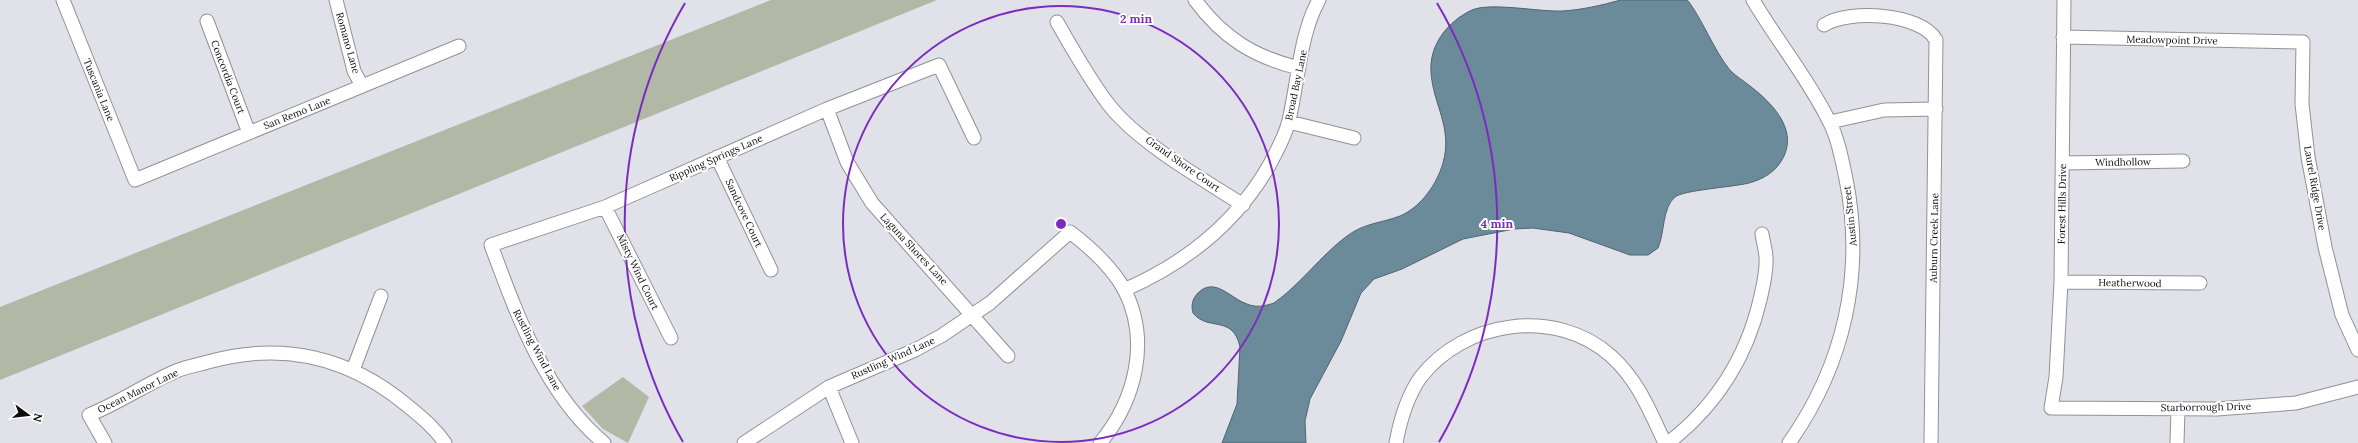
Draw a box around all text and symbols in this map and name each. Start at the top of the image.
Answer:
street label: Romano Lane [333,11,363,76]
text: 2 min [1120,11,1152,26]
street label: Meadowpoint Drive [2126,33,2218,47]
street label: Concordia Court [208,38,248,116]
street label: Broad Bay Lane [1282,48,1310,122]
street label: Tuscania Lane [80,57,118,124]
street label: San Remo Lane [262,93,333,132]
street label: Rippling Springs Lane [667,131,765,184]
street label: Grand Shore Court [1143,133,1223,195]
street label: Laurel Ridge Drive [2301,145,2329,232]
street label: Windhollow [2095,155,2151,169]
street label: Forest Hills Drive [2055,163,2069,244]
street label: Sandcove Court [722,177,766,249]
street label: Austin Street [1840,185,1860,248]
street label: Auburn Creek Lane [1927,192,1941,284]
street label: Laguna Shores Lane [877,210,951,288]
text: 4 min [1481,216,1514,231]
centre of rings [1054,217,1068,231]
street label: Misty Wind Court [614,232,662,312]
street label: Heatherwood [2098,276,2162,290]
street label: Rustling Wind Lane [510,307,564,393]
street label: Rustling Wind Lane [849,333,937,382]
street label: Ocean Manor Lane [95,366,181,416]
north arrow [8,395,48,435]
street label: Starborrough Drive [2161,400,2252,414]
text: N [30,412,46,424]

